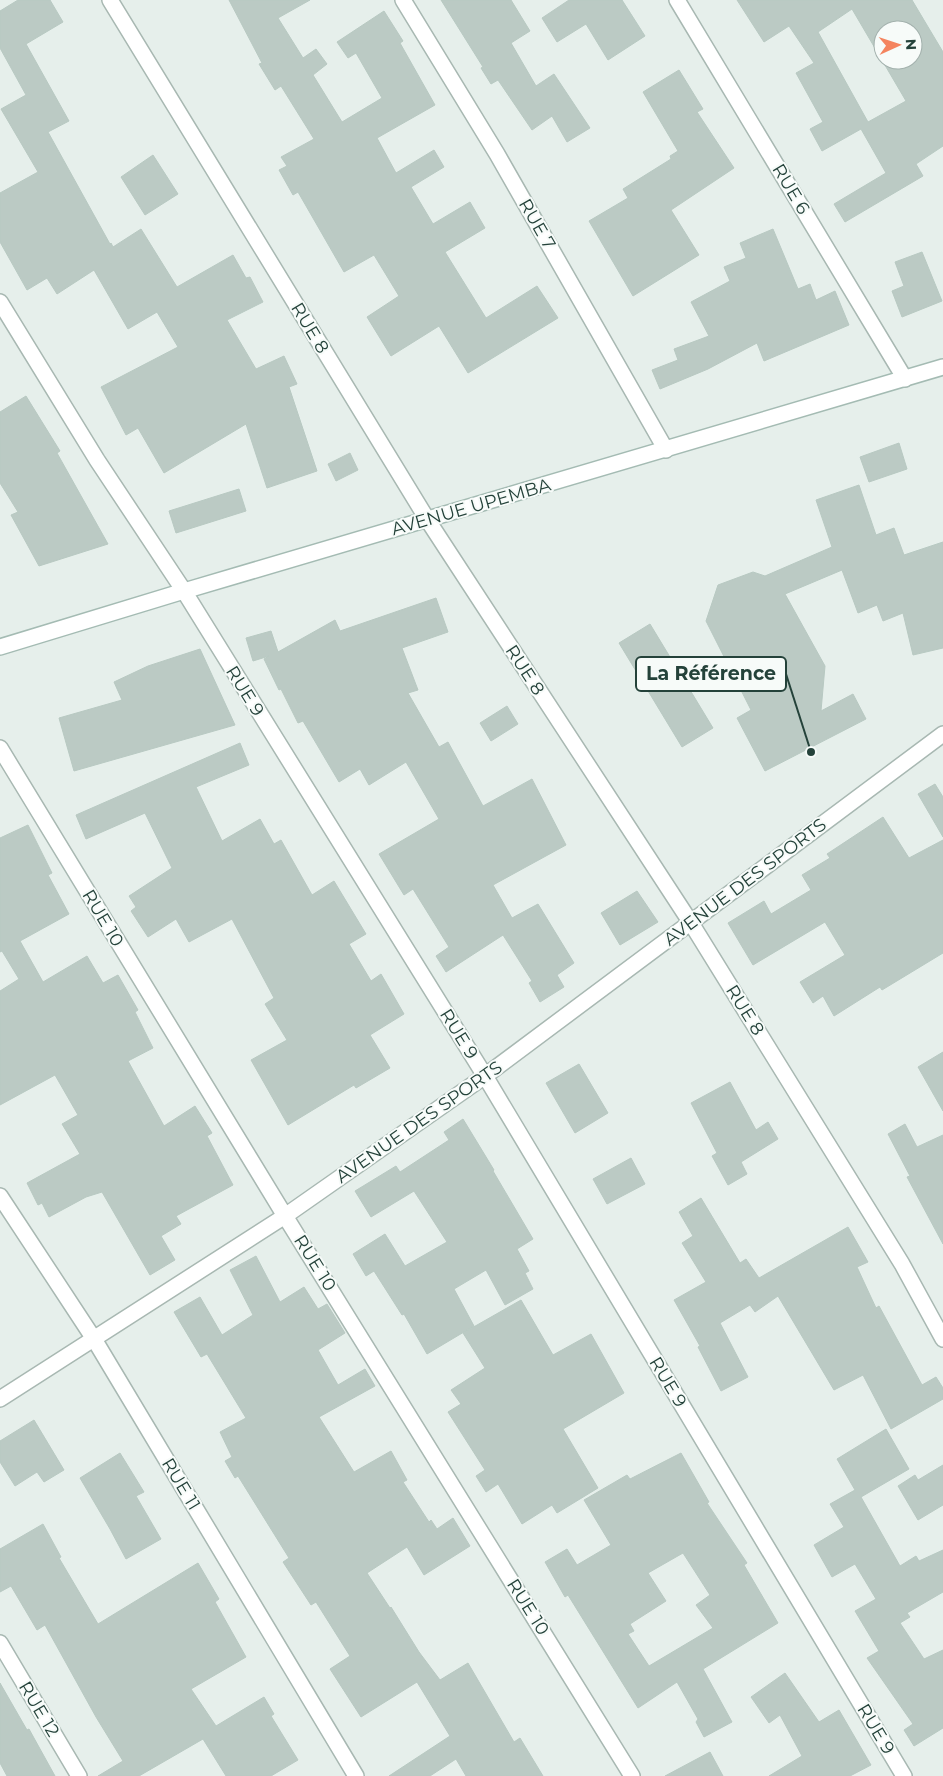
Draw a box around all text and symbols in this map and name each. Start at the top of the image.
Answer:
north arrow [873,20,923,70]
text: N [902,38,920,50]
street label: RUE 6 [767,160,815,218]
street label: RUE 7 [514,195,560,253]
street label: RUE 8 [286,299,334,357]
street label: AVENUE UPEMBA [389,474,553,540]
street label: RUE 8 [501,641,549,699]
callout: La Référence [636,657,786,691]
street label: RUE 9 [221,662,269,720]
text: La Référence [646,662,776,685]
street label: AVENUE DES SPORTS [659,814,831,950]
street label: RUE 10 [77,886,129,950]
street label: RUE 8 [721,981,769,1039]
street label: RUE 9 [435,1005,483,1063]
street label: AVENUE DES SPORTS [332,1056,506,1188]
street label: RUE 10 [289,1231,341,1295]
street label: RUE 9 [644,1353,692,1411]
street label: RUE 11 [157,1454,205,1514]
street label: RUE 10 [502,1575,554,1639]
street label: RUE 12 [14,1677,64,1741]
street label: RUE 9 [852,1700,900,1758]

